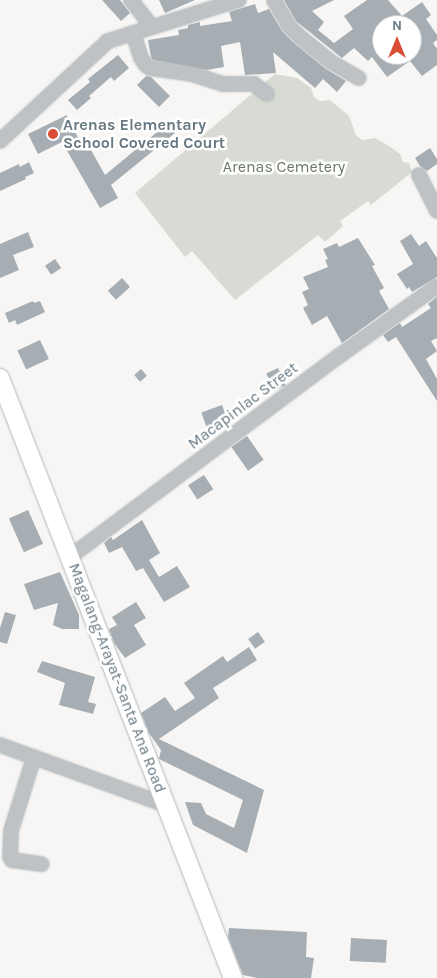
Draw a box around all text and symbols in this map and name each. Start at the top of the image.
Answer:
north arrow [372,15,422,65]
text: N [392,17,402,34]
place label: Arenas Elementary School Covered Court [63,115,225,153]
marker: Arenas Elementary School Covered Court [47,128,59,140]
park label: Arenas Cemetery [223,157,345,177]
street label: Macapinlac Street [184,358,302,454]
street label: Magalang-Arayat-Santa Ana Road [64,560,170,796]

